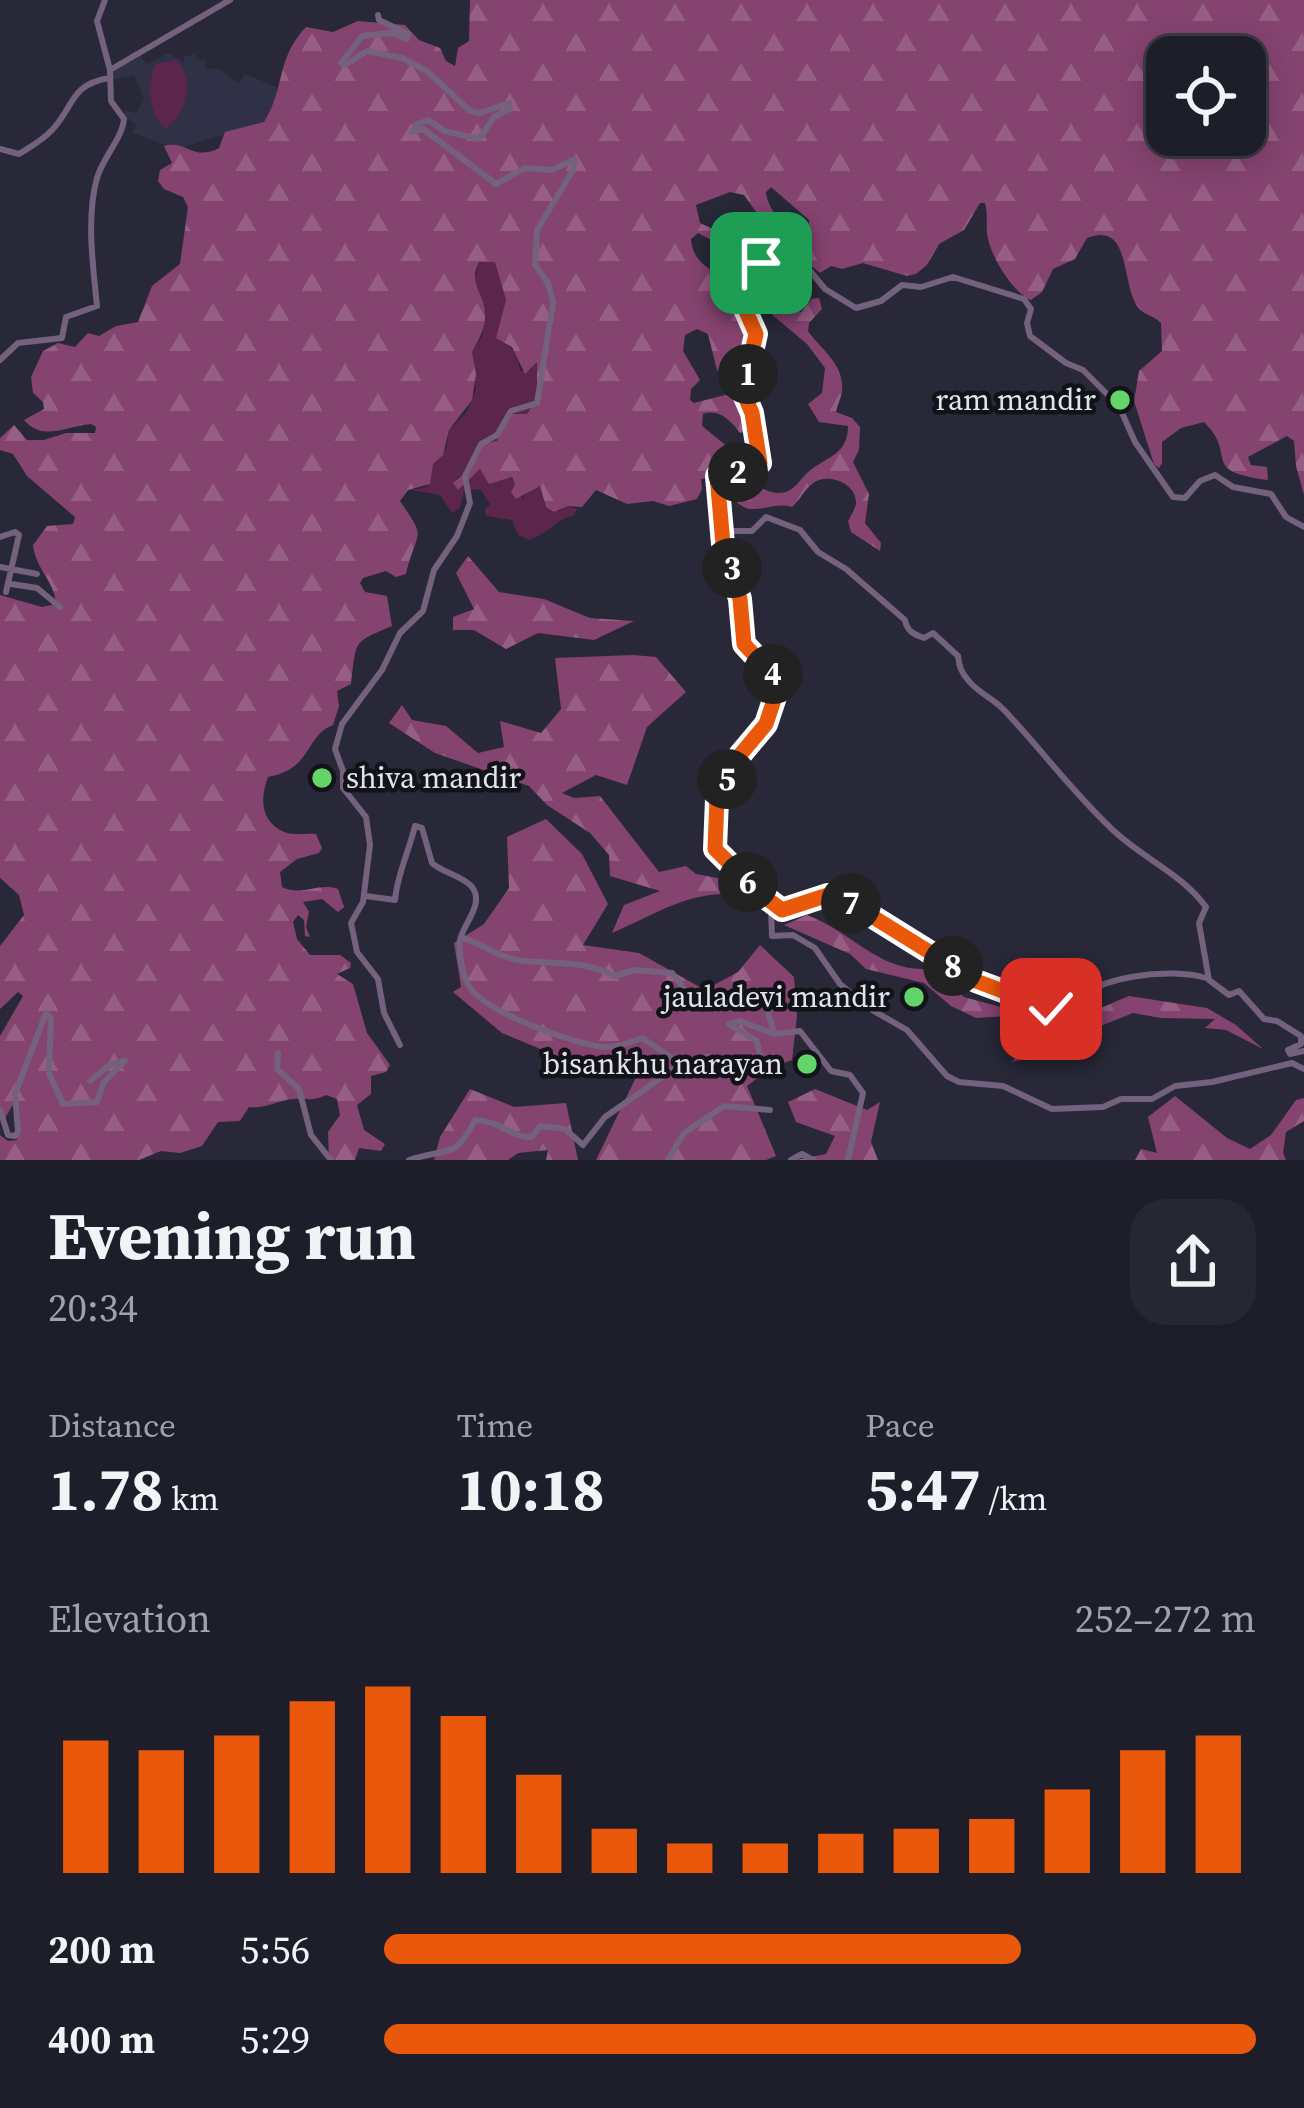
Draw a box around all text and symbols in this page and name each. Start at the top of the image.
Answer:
map controls [1146,36,1266,156]
button: locate [1146,36,1266,156]
pin [710,212,812,314]
icon: arrive [728,230,794,296]
pin: 1 [718,344,778,404]
text: 1 [739,351,757,396]
place label: ram mandir [936,379,1096,420]
marker: ram mandir [1107,387,1133,413]
pin: 2 [708,442,768,502]
text: 2 [729,449,747,494]
pin: 3 [702,538,762,598]
text: 3 [723,545,741,590]
pin: 4 [743,644,803,704]
text: 4 [764,651,782,696]
pin: 5 [697,749,757,809]
text: 5 [718,756,736,801]
place label: shiva mandir [346,757,521,798]
marker: shiva mandir [309,765,335,791]
pin: 6 [718,852,778,912]
text: 6 [739,859,757,904]
pin: 7 [821,873,881,933]
text: 7 [842,880,860,925]
pin: 8 [923,936,983,996]
text: 8 [944,943,962,988]
pin [1000,958,1102,1060]
place label: jauladevi mandir [660,976,890,1017]
icon: check [1018,976,1084,1042]
marker: jauladevi mandir [901,984,927,1010]
place label: bisankhu narayan [543,1043,783,1084]
marker: bisankhu narayan [794,1051,820,1077]
text: Evening run [48,1191,416,1281]
button: share [1130,1199,1256,1325]
text: 20:34 [48,1281,138,1334]
text: Distance [48,1403,176,1448]
text: Time [457,1403,533,1448]
text: Pace [865,1403,935,1448]
text: 1.78 [48,1448,164,1530]
text: 10:18 [457,1448,605,1530]
text: 5:47 [865,1448,981,1530]
text: km [164,1476,219,1521]
text: /km [981,1476,1047,1521]
text: Elevation [48,1592,211,1645]
text: 252–272 m [1075,1592,1256,1645]
text: 200 m [48,1923,155,1976]
text: 5:56 [240,1923,310,1976]
text: 400 m [48,2013,155,2066]
text: 5:29 [240,2013,310,2066]

